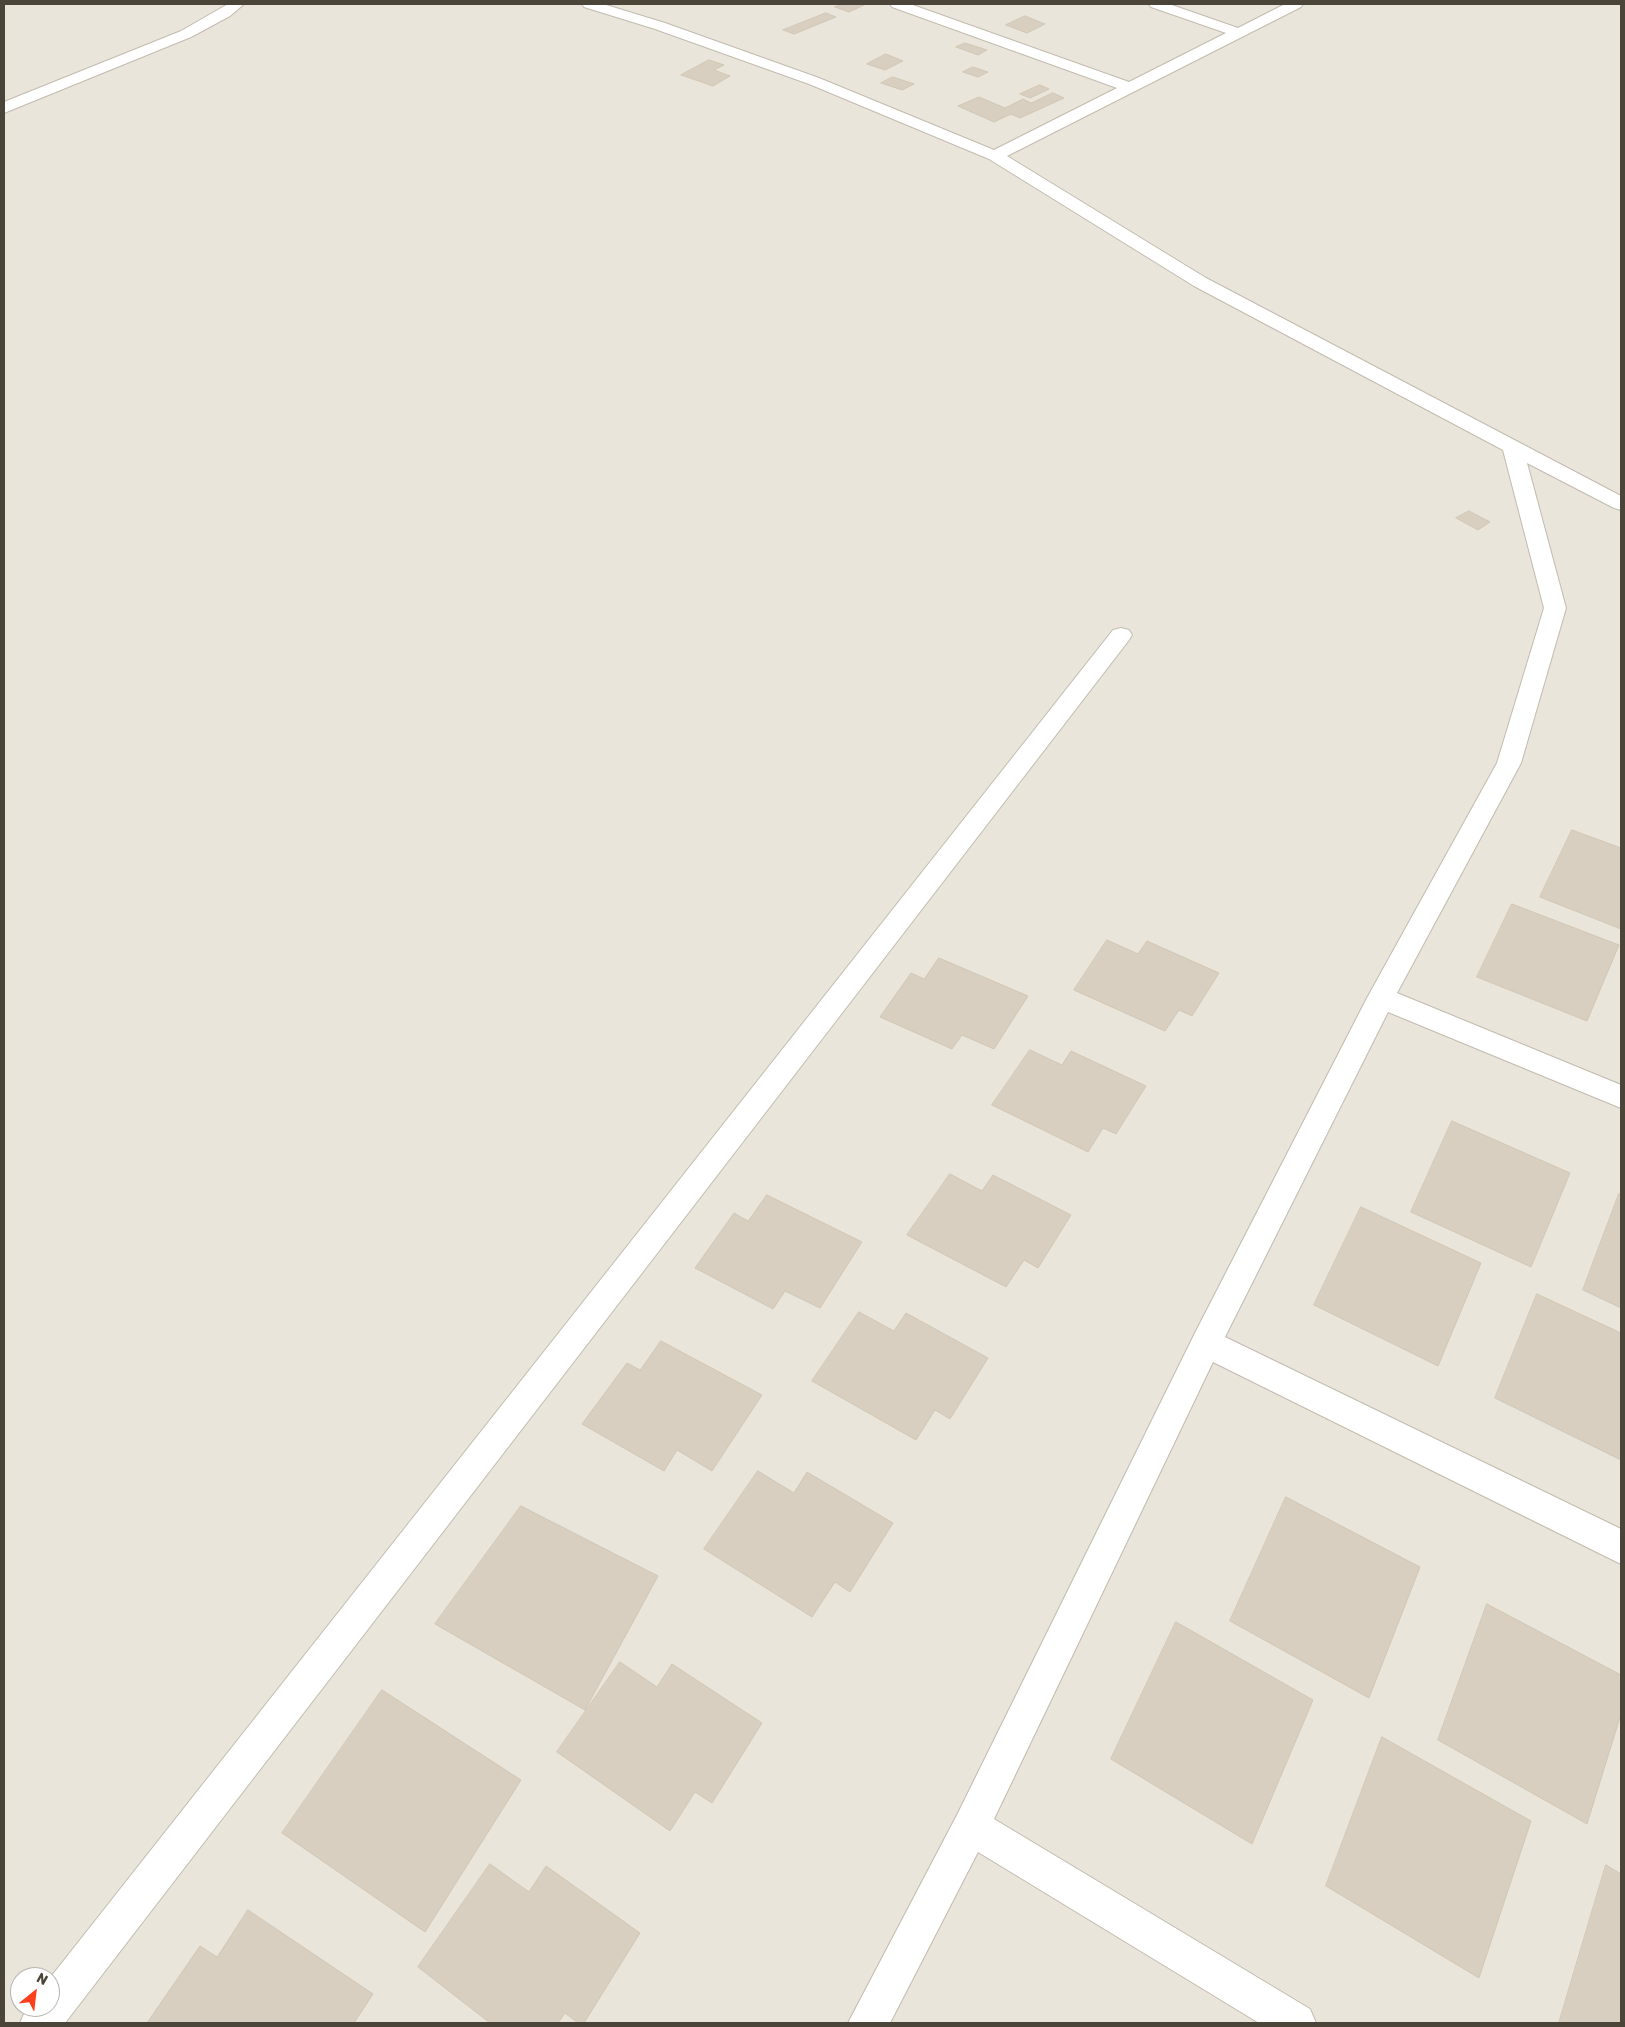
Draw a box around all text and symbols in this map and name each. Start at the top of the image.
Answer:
north arrow [10,1967,60,2017]
text: N [33,1969,51,1989]

